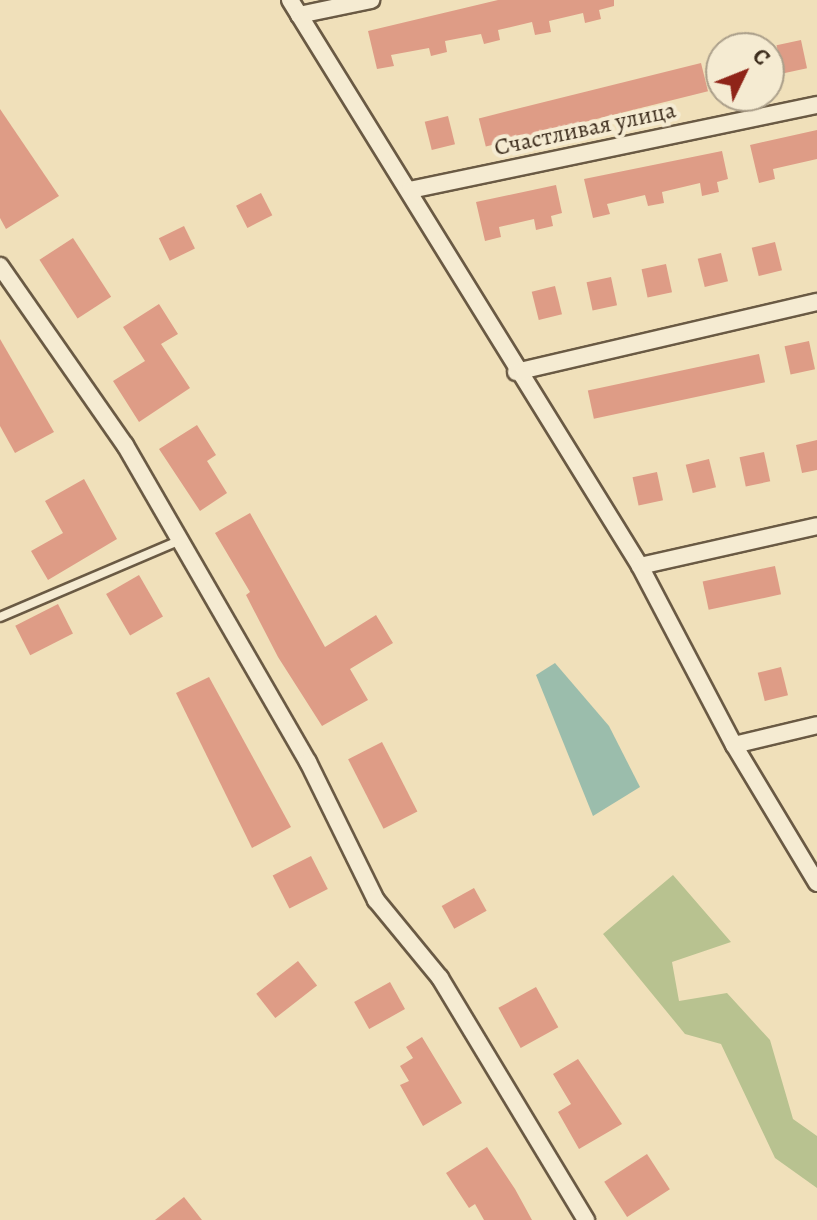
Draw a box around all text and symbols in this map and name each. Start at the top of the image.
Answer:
north arrow [705,32,785,112]
text: С [745,42,777,72]
street label: Счастливая улица [492,96,678,162]

